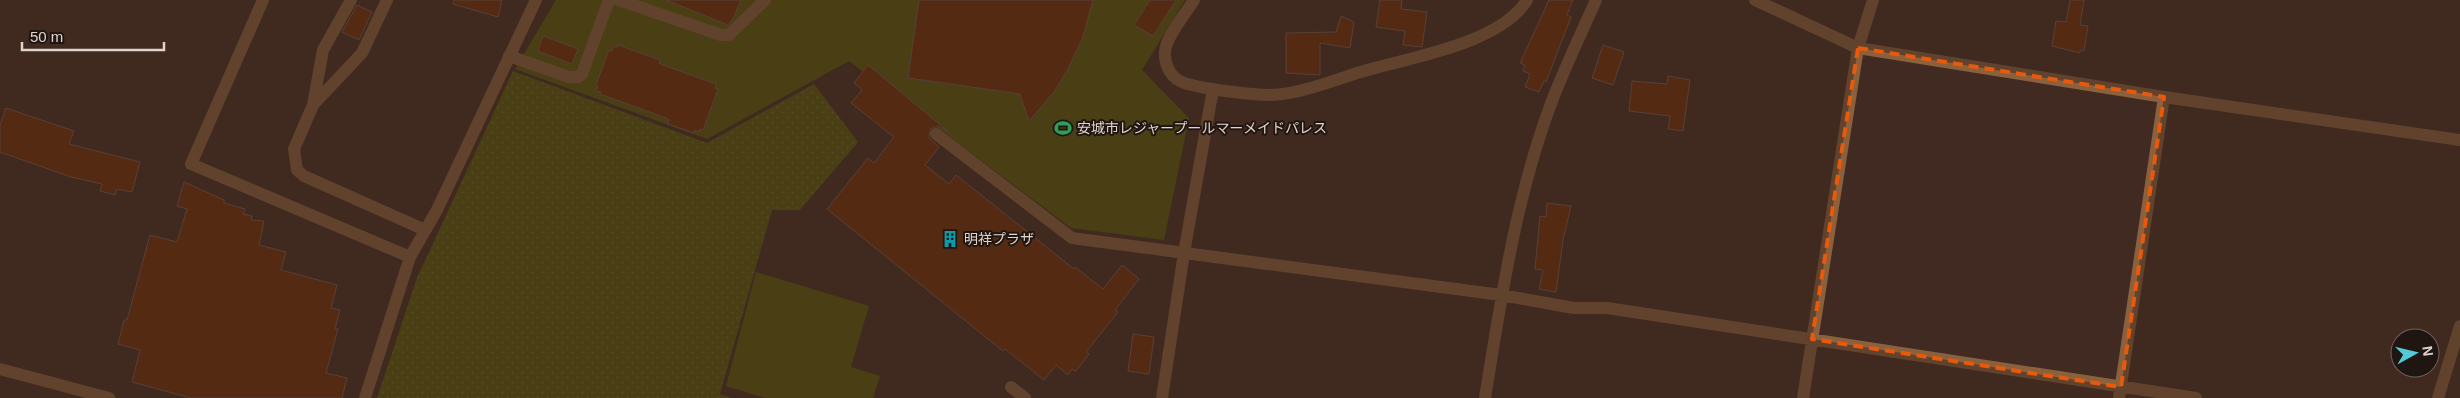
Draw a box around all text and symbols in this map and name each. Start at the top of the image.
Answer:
scale bar [22,20,165,52]
text: 50 m [30,28,63,45]
sports icon: 安城市レジャープールマーメイドパレス [1053,118,1073,138]
place label: 安城市レジャープールマーメイドパレス [1077,120,1327,136]
building icon: 明祥プラザ [940,229,960,249]
place label: 明祥プラザ [964,231,1034,247]
north arrow [2390,328,2440,378]
text: N [2419,345,2437,357]

